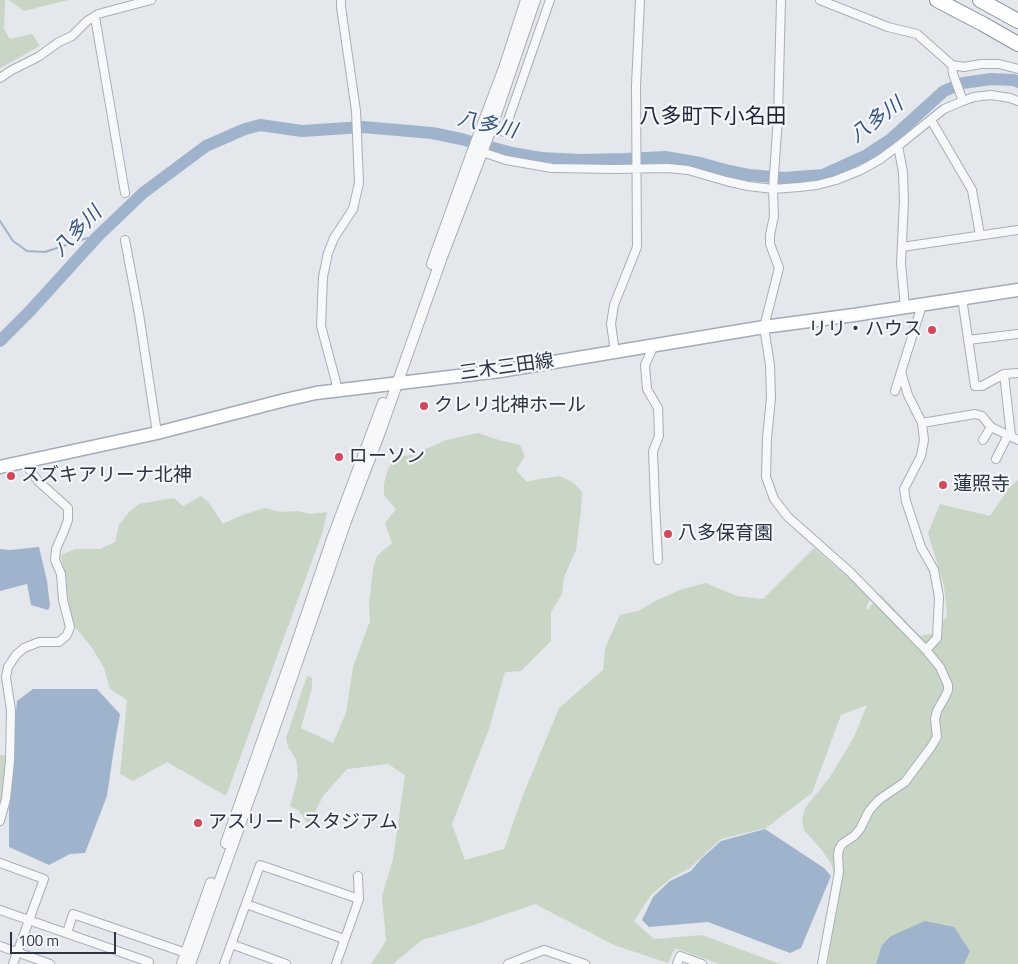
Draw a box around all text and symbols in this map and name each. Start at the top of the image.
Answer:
water label: 八多川 [846,93,908,149]
district label: 八多町下小名田 [640,105,786,131]
water label: 八多川 [455,108,519,144]
water label: 八多川 [49,202,107,262]
place label: リリ・ハウス [808,319,922,341]
marker: リリ・ハウス [926,324,938,336]
street label: 三木三田線 [458,350,556,386]
place label: クレリ北神ホール [434,395,586,417]
marker: クレリ北神ホール [418,400,430,412]
place label: ローソン [349,446,425,468]
marker: ローソン [333,451,345,463]
place label: スズキアリーナ北神 [21,465,192,487]
marker: スズキアリーナ北神 [5,470,17,482]
place label: 蓮照寺 [953,474,1010,496]
marker: 蓮照寺 [937,479,949,491]
place label: 八多保育園 [678,523,773,545]
marker: 八多保育園 [662,528,674,540]
place label: アスリートスタジアム [208,812,398,834]
marker: アスリートスタジアム [192,817,204,829]
scale bar [12,922,119,954]
text: 100 m [18,929,59,952]

